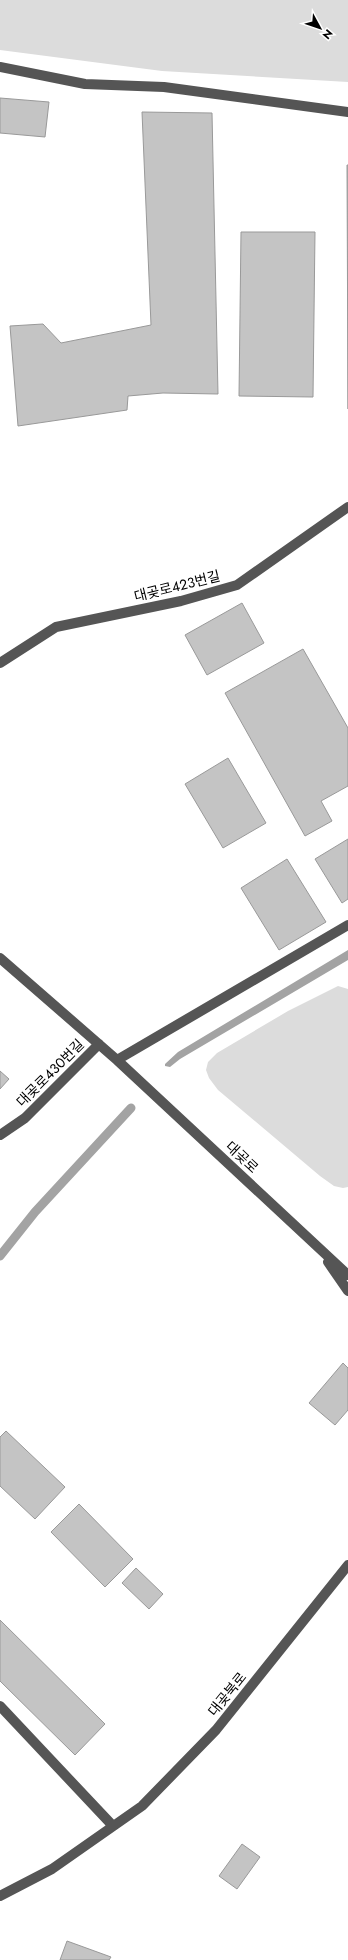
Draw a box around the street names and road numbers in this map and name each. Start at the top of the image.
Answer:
street label: 대곶로423번길 [132,566,222,606]
street label: 대곶로430번길 [12,1035,88,1111]
street label: 대곶로 [221,1137,263,1178]
street label: 대곶북로 [203,1668,251,1720]

